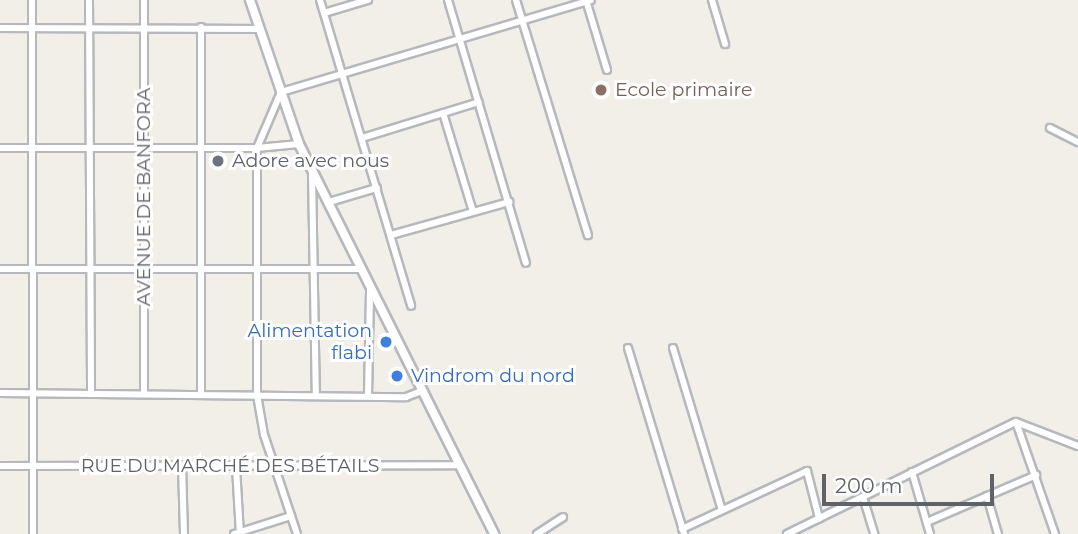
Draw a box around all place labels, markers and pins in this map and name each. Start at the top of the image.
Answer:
place label: Ecole primaire [615,79,752,101]
marker: Ecole primaire [593,82,609,98]
place label: Adore avec nous [232,150,389,172]
marker: Adore avec nous [210,153,226,169]
place label: Alimentation flabi [248,320,372,364]
marker: Alimentation flabi [378,334,394,350]
place label: Vindrom du nord [411,365,575,387]
marker: Vindrom du nord [389,368,405,384]

